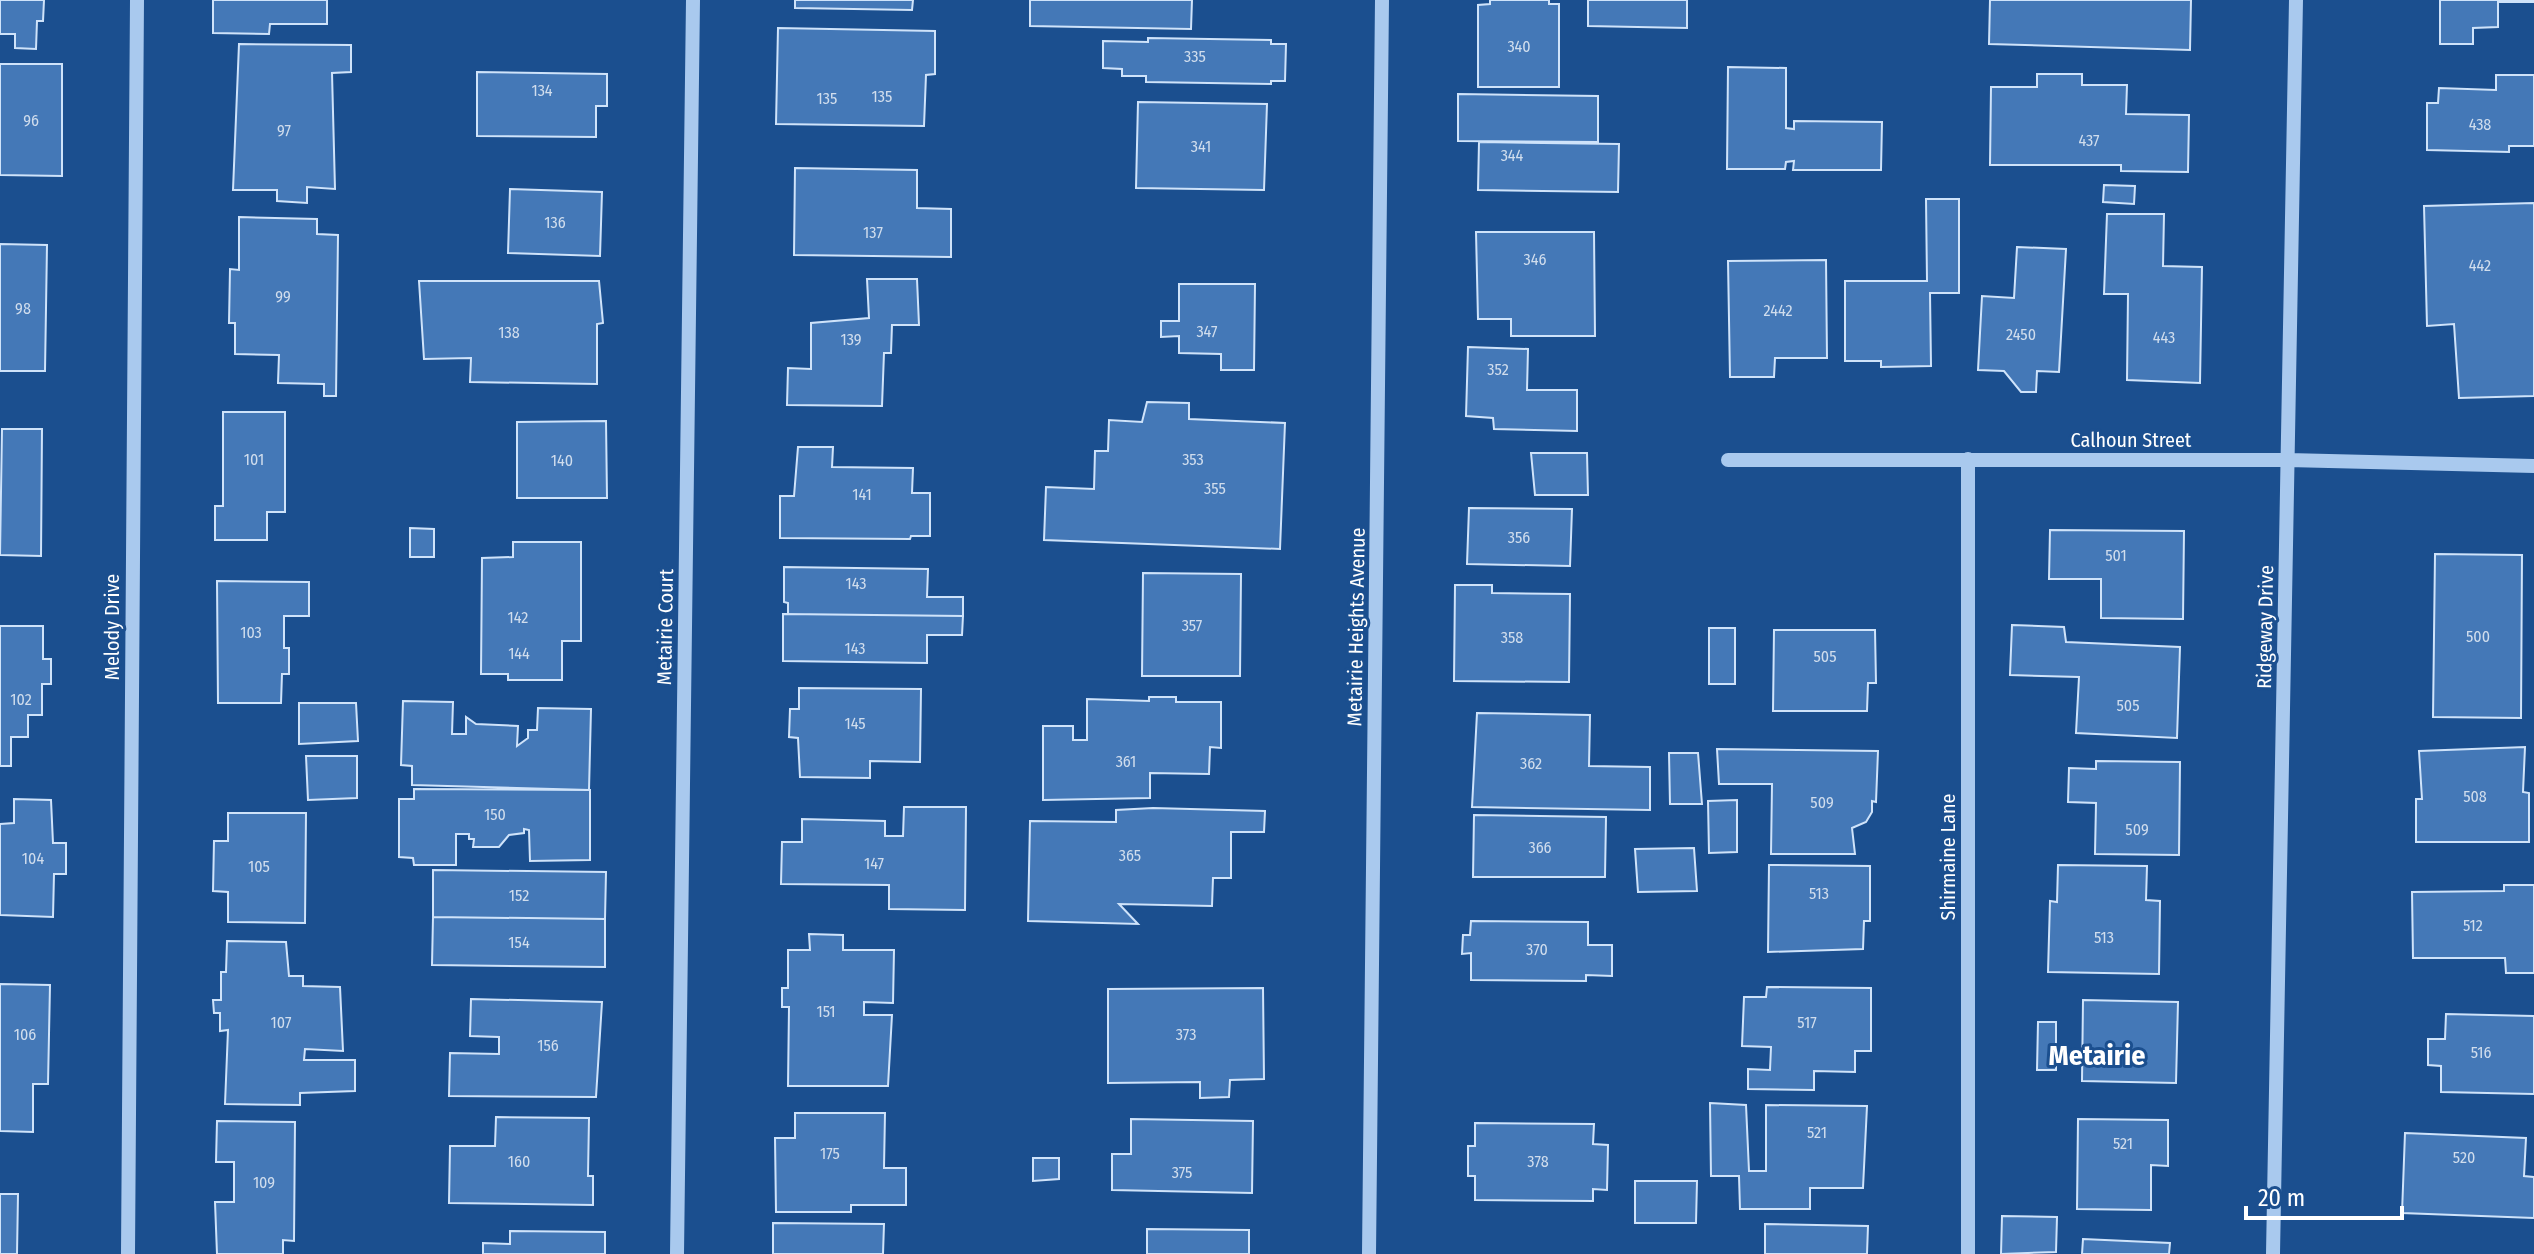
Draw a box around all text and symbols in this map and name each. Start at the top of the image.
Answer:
house number: 340 [1507,37,1531,56]
house number: 335 [1184,47,1206,66]
house number: 134 [531,81,553,100]
house number: 135 [872,87,892,106]
house number: 135 [817,89,837,108]
house number: 96 [23,111,39,130]
house number: 438 [2469,115,2491,134]
house number: 97 [277,121,292,140]
house number: 437 [2078,131,2100,150]
house number: 341 [1191,137,1211,156]
house number: 344 [1501,146,1524,165]
house number: 136 [544,213,566,232]
house number: 137 [863,223,883,242]
house number: 346 [1524,250,1546,269]
house number: 442 [2469,256,2491,275]
house number: 99 [275,287,291,306]
house number: 98 [15,299,31,318]
house number: 2442 [1763,301,1793,320]
house number: 347 [1196,322,1218,341]
house number: 138 [498,323,520,342]
house number: 2450 [2006,325,2036,344]
house number: 443 [2153,328,2175,347]
house number: 139 [840,330,862,349]
house number: 352 [1487,360,1509,379]
street label: Calhoun Street [2071,428,2192,452]
house number: 101 [244,450,264,469]
house number: 353 [1182,450,1204,469]
house number: 140 [551,451,573,470]
house number: 355 [1204,479,1226,498]
house number: 141 [852,485,872,504]
street label: Metairie Heights Avenue [1342,527,1370,727]
house number: 356 [1508,528,1530,547]
house number: 501 [2105,546,2127,565]
street label: Ridgeway Drive [2252,565,2278,689]
street label: Metairie Court [652,568,678,685]
street label: Melody Drive [100,574,124,680]
house number: 143 [846,574,866,593]
house number: 142 [508,608,528,627]
house number: 357 [1182,616,1203,635]
house number: 103 [240,623,262,642]
house number: 500 [2466,627,2490,646]
house number: 358 [1501,628,1523,647]
house number: 143 [845,639,865,658]
house number: 144 [508,644,530,663]
house number: 505 [1813,647,1837,666]
house number: 102 [10,690,32,709]
house number: 505 [2116,696,2140,715]
house number: 145 [844,714,866,733]
house number: 361 [1116,752,1136,771]
house number: 362 [1520,754,1542,773]
house number: 508 [2463,787,2487,806]
house number: 509 [1810,793,1834,812]
street label: Shirmaine Lane [1936,794,1960,920]
house number: 150 [484,805,506,824]
house number: 509 [2125,820,2149,839]
house number: 366 [1528,838,1552,857]
house number: 365 [1119,846,1141,865]
house number: 104 [22,849,44,868]
house number: 147 [864,854,885,873]
house number: 105 [248,857,270,876]
house number: 513 [1809,884,1829,903]
house number: 152 [509,886,529,905]
house number: 512 [2463,916,2483,935]
house number: 513 [2094,928,2114,947]
house number: 154 [508,933,530,952]
house number: 370 [1526,940,1548,959]
house number: 151 [816,1002,836,1021]
house number: 107 [271,1013,292,1032]
house number: 517 [1797,1013,1817,1032]
house number: 106 [14,1025,36,1044]
house number: 373 [1176,1025,1196,1044]
house number: 156 [537,1036,559,1055]
district label: Metairie [2049,1039,2145,1072]
house number: 516 [2471,1043,2491,1062]
house number: 521 [1807,1123,1827,1142]
house number: 521 [2113,1134,2133,1153]
house number: 175 [820,1144,840,1163]
house number: 520 [2453,1148,2475,1167]
house number: 160 [508,1152,530,1171]
house number: 378 [1527,1152,1549,1171]
house number: 375 [1172,1163,1192,1182]
scale bar [2246,1170,2402,1220]
house number: 109 [253,1173,275,1192]
text: 20 m [2258,1184,2305,1212]

